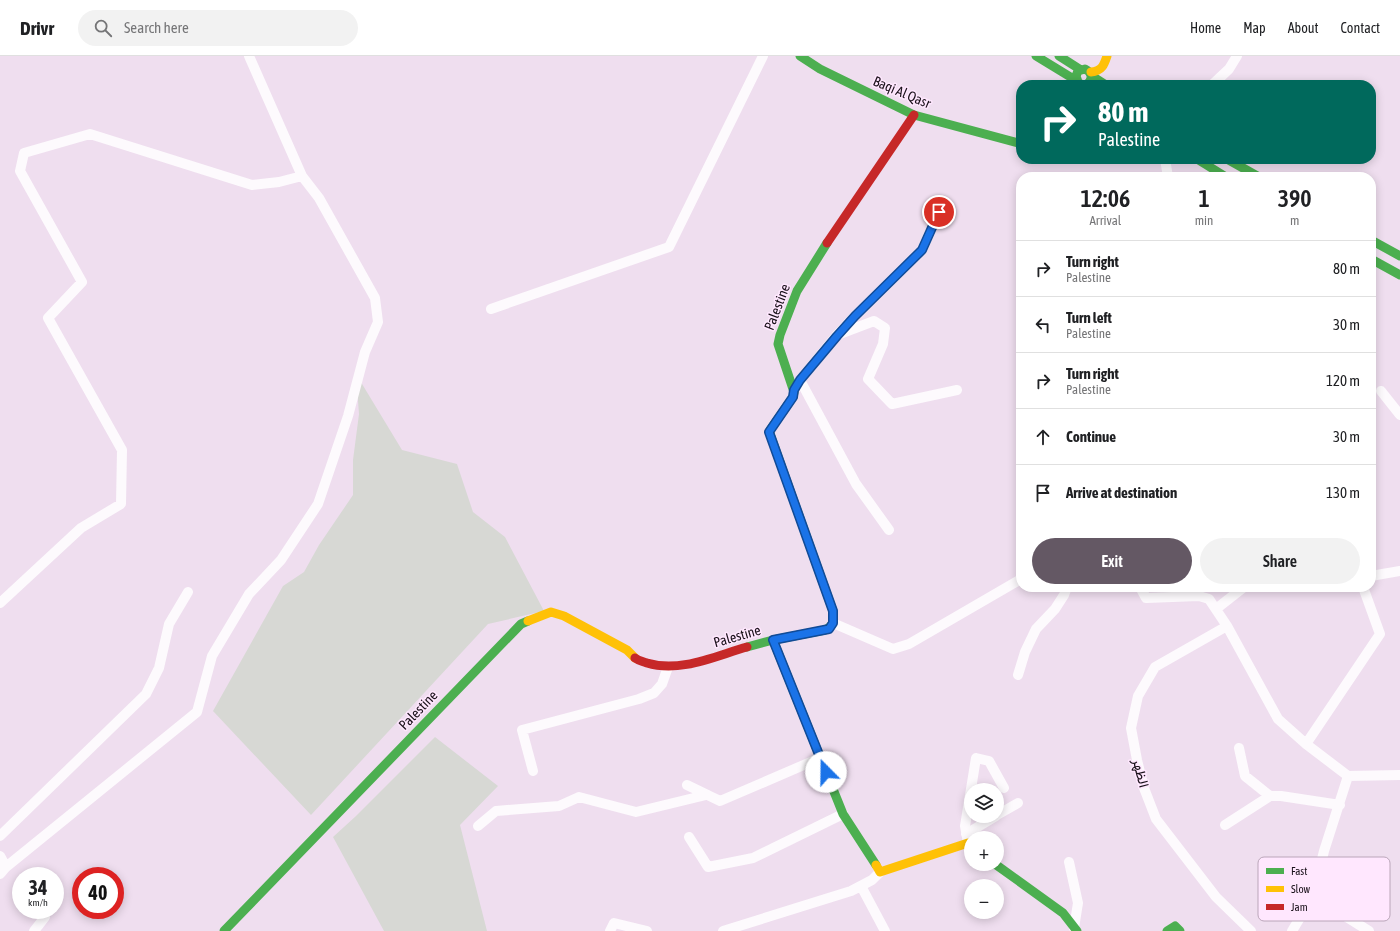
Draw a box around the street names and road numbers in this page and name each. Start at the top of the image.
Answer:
street label: Baqi Al Qasr [871,73,934,112]
street label: Palestine [761,282,793,332]
street label: Palestine [712,622,762,650]
street label: Palestine [395,687,441,733]
street label: الظهر [1129,756,1152,789]

